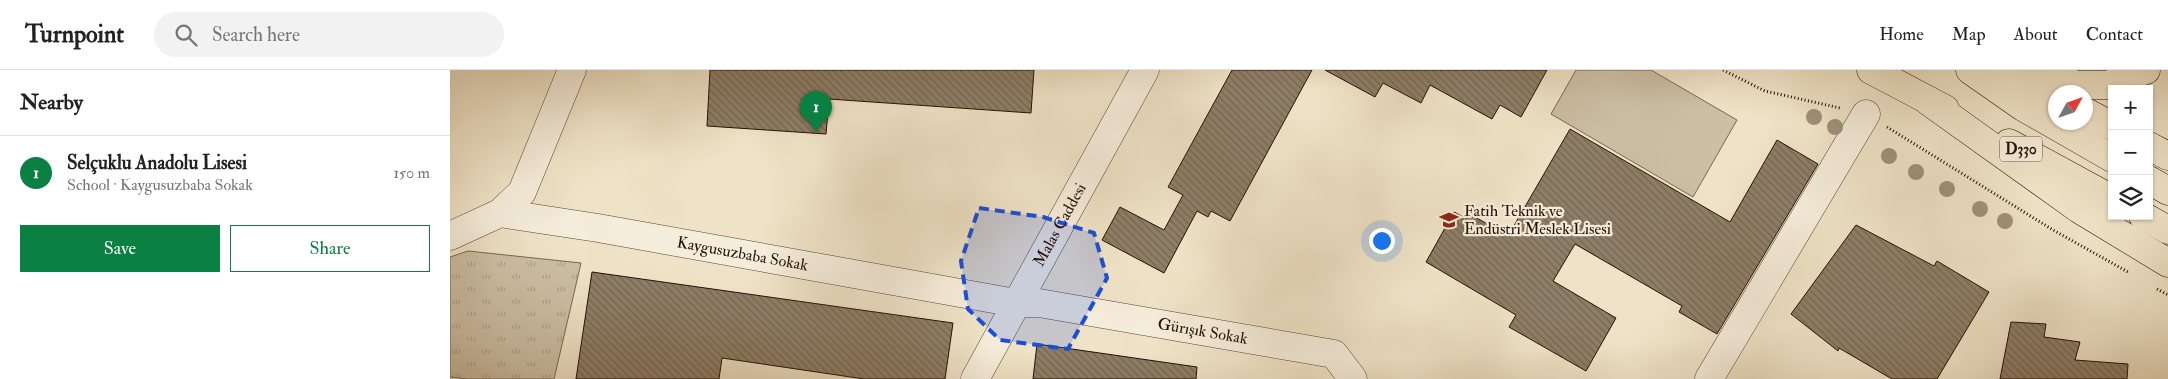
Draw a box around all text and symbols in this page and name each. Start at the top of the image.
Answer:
search box [154,12,504,57]
text: Turnpoint [25,19,124,50]
icon: search [172,21,200,49]
text: Search here [212,23,300,47]
text: Home [1879,23,1924,46]
text: Map [1952,23,1986,46]
text: About [2014,23,2058,46]
text: Contact [2086,23,2143,46]
north arrow [2048,85,2093,130]
map controls [2108,85,2153,220]
button: + [2108,85,2153,130]
text: Nearby [20,89,83,116]
pin: 1 [800,91,832,132]
button: − [2108,130,2153,175]
road number: D330 [2000,136,2042,162]
text: Selçuklu Anadolu Lisesi [67,151,247,175]
text: 1 [33,163,39,183]
text: 150 m [393,163,430,183]
text: School · Kaygusuzbaba Sokak [67,175,253,195]
button: layers [2108,175,2153,220]
street label: Malas Caddesi [1029,180,1091,270]
place label: Fatih Teknik ve Endüstri Meslek Lisesi [1464,201,1611,239]
school or university icon: Fatih Teknik ve Endüstri Meslek Lisesi [1438,209,1460,231]
button: Save [20,225,220,272]
button: Share [230,225,430,272]
your location [1369,228,1395,254]
street label: Kaygusuzbaba Sokak [675,232,810,276]
street label: Gürışık Sokak [1156,314,1250,349]

